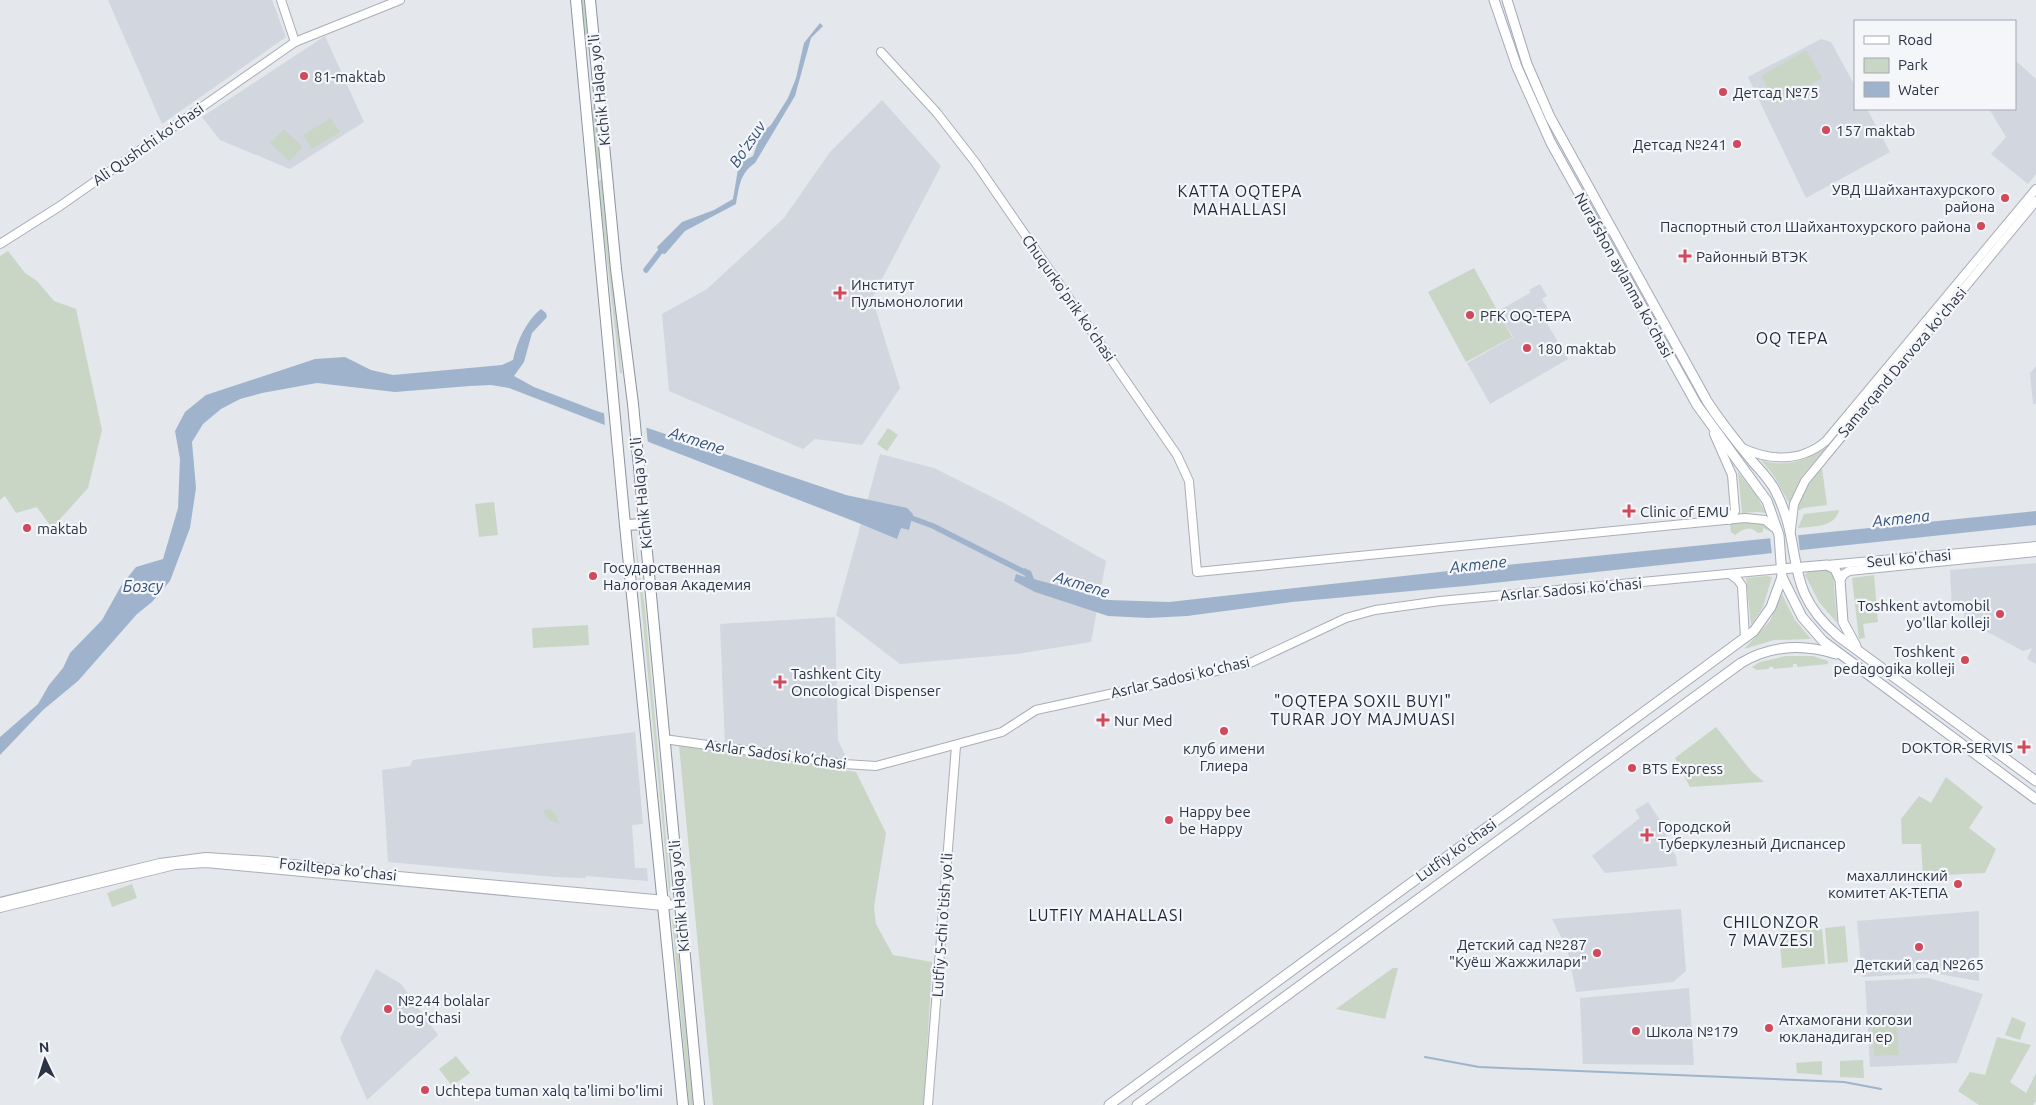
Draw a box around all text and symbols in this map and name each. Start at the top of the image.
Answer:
legend [1854,20,2016,110]
text: Road [1898,31,1933,48]
street label: Kichik Halqa yo'li [585,33,613,147]
text: Park [1898,56,1928,73]
place label: 81-maktab [314,68,386,85]
marker: 81-maktab [298,70,310,82]
text: Water [1898,81,1939,98]
place label: Детсад №75 [1733,84,1819,101]
marker: Детсад №75 [1717,86,1729,98]
street label: Ali Qushchi koʻchasi [89,99,207,189]
water label: Bo'zsuv [725,116,770,170]
place label: 157 maktab [1836,122,1915,139]
marker: 157 maktab [1820,124,1832,136]
place label: Детсад №241 [1633,136,1727,153]
marker: Детсад №241 [1731,138,1743,150]
place label: УВД Шайхантахурского района [1832,181,1995,215]
district label: KATTA OQTEPA MAHALLASI [1178,182,1302,218]
street label: Nurafshon aylanma ko'chasi [1571,189,1677,361]
marker: УВД Шайхантахурского района [1999,192,2011,204]
place label: Паспортный стол Шайхантохурского района [1660,218,1971,235]
marker: Паспортный стол Шайхантохурского района [1975,220,1987,232]
street label: Chuqurko'prik ko'chasi [1019,231,1119,365]
place label: Районный ВТЭК [1696,248,1808,265]
marker: Районный ВТЭК [1678,249,1692,263]
place label: Институт Пульмонологии [851,276,963,310]
street label: Samarqand Darvoza koʻchasi [1834,284,1970,440]
marker: Институт Пульмонологии [833,286,847,300]
place label: PFK OQ-TEPA [1480,307,1572,324]
marker: PFK OQ-TEPA [1464,309,1476,321]
district label: OQ TEPA [1756,329,1828,347]
place label: 180 maktab [1537,340,1616,357]
marker: 180 maktab [1521,342,1533,354]
water label: Актепе [666,422,727,457]
street label: Kichik Halqa yo'li [627,436,655,550]
place label: Clinic of EMU [1640,503,1729,520]
marker: Clinic of EMU [1622,504,1636,518]
water label: Актепа [1870,506,1931,530]
place label: maktab [37,520,88,537]
marker: maktab [21,522,33,534]
street label: Seul ko'chasi [1866,546,1952,570]
water label: Актепе [1448,552,1507,576]
place label: Государственная Налоговая Академия [603,559,751,593]
water label: Актепе [1051,567,1112,601]
marker: Государственная Налоговая Академия [587,570,599,582]
street label: Asrlar Sadosi ko‘chasi [1499,574,1643,604]
water label: Бозсу [123,577,164,595]
place label: Toshkent avtomobil yo'llar kolleji [1857,597,1990,631]
marker: Toshkent avtomobil yo'llar kolleji [1994,608,2006,620]
place label: Toshkent pedagogika kolleji [1834,643,1955,677]
street label: Asrlar Sadosi ko‘chasi [1109,653,1251,701]
marker: Toshkent pedagogika kolleji [1959,654,1971,666]
place label: Tashkent City Oncological Dispenser [791,665,941,699]
marker: Tashkent City Oncological Dispenser [773,675,787,689]
district label: "OQTEPA SOXIL BUYI" TURAR JOY MAJMUASI [1270,692,1456,728]
place label: Nur Med [1114,712,1173,729]
marker: Nur Med [1096,713,1110,727]
marker: клуб имени Глиера [1218,725,1230,737]
street label: Asrlar Sadosi ko‘chasi [704,736,848,772]
place label: DOKTOR-SERVIS [1901,739,2013,756]
place label: клуб имени Глиера [1183,740,1265,774]
marker: DOKTOR-SERVIS [2017,740,2031,754]
place label: BTS Express [1642,760,1723,777]
marker: BTS Express [1626,762,1638,774]
place label: Happy bee be Happy [1179,803,1251,837]
marker: Happy bee be Happy [1163,814,1175,826]
street label: Lutfiy ko'chasi [1413,815,1499,885]
place label: Городской Туберкулезный Диспансер [1658,818,1846,852]
marker: Городской Туберкулезный Диспансер [1640,828,1654,842]
street label: Kichik Halqa yo'li [666,839,692,953]
street label: Lutfiy 5-chi o'tish yo'li [928,852,956,998]
street label: Foziltepa ko'chasi [279,854,397,884]
place label: махаллинский комитет АК-ТЕПА [1828,867,1948,901]
marker: махаллинский комитет АК-ТЕПА [1952,878,1964,890]
district label: LUTFIY MAHALLASI [1028,906,1184,924]
district label: CHILONZOR 7 MAVZESI [1723,913,1819,949]
place label: Детский сад №287 "Куёш Жажжилари" [1449,936,1587,970]
marker: Детский сад №265 [1913,941,1925,953]
marker: Детский сад №287 "Куёш Жажжилари" [1591,947,1603,959]
place label: Детский сад №265 [1854,956,1984,973]
place label: №244 bolalar bog'chasi [398,992,490,1026]
marker: №244 bolalar bog'chasi [382,1003,394,1015]
place label: Атхамогани когози юкланадиган ер [1779,1011,1912,1045]
marker: Атхамогани когози юкланадиган ер [1763,1022,1775,1034]
place label: Школа №179 [1646,1023,1739,1040]
marker: Школа №179 [1630,1025,1642,1037]
north arrow [20,1035,70,1085]
text: N [38,1039,50,1055]
place label: Uchtepa tuman xalq ta'limi bo'limi [435,1082,663,1099]
marker: Uchtepa tuman xalq ta'limi bo'limi [419,1084,431,1096]

